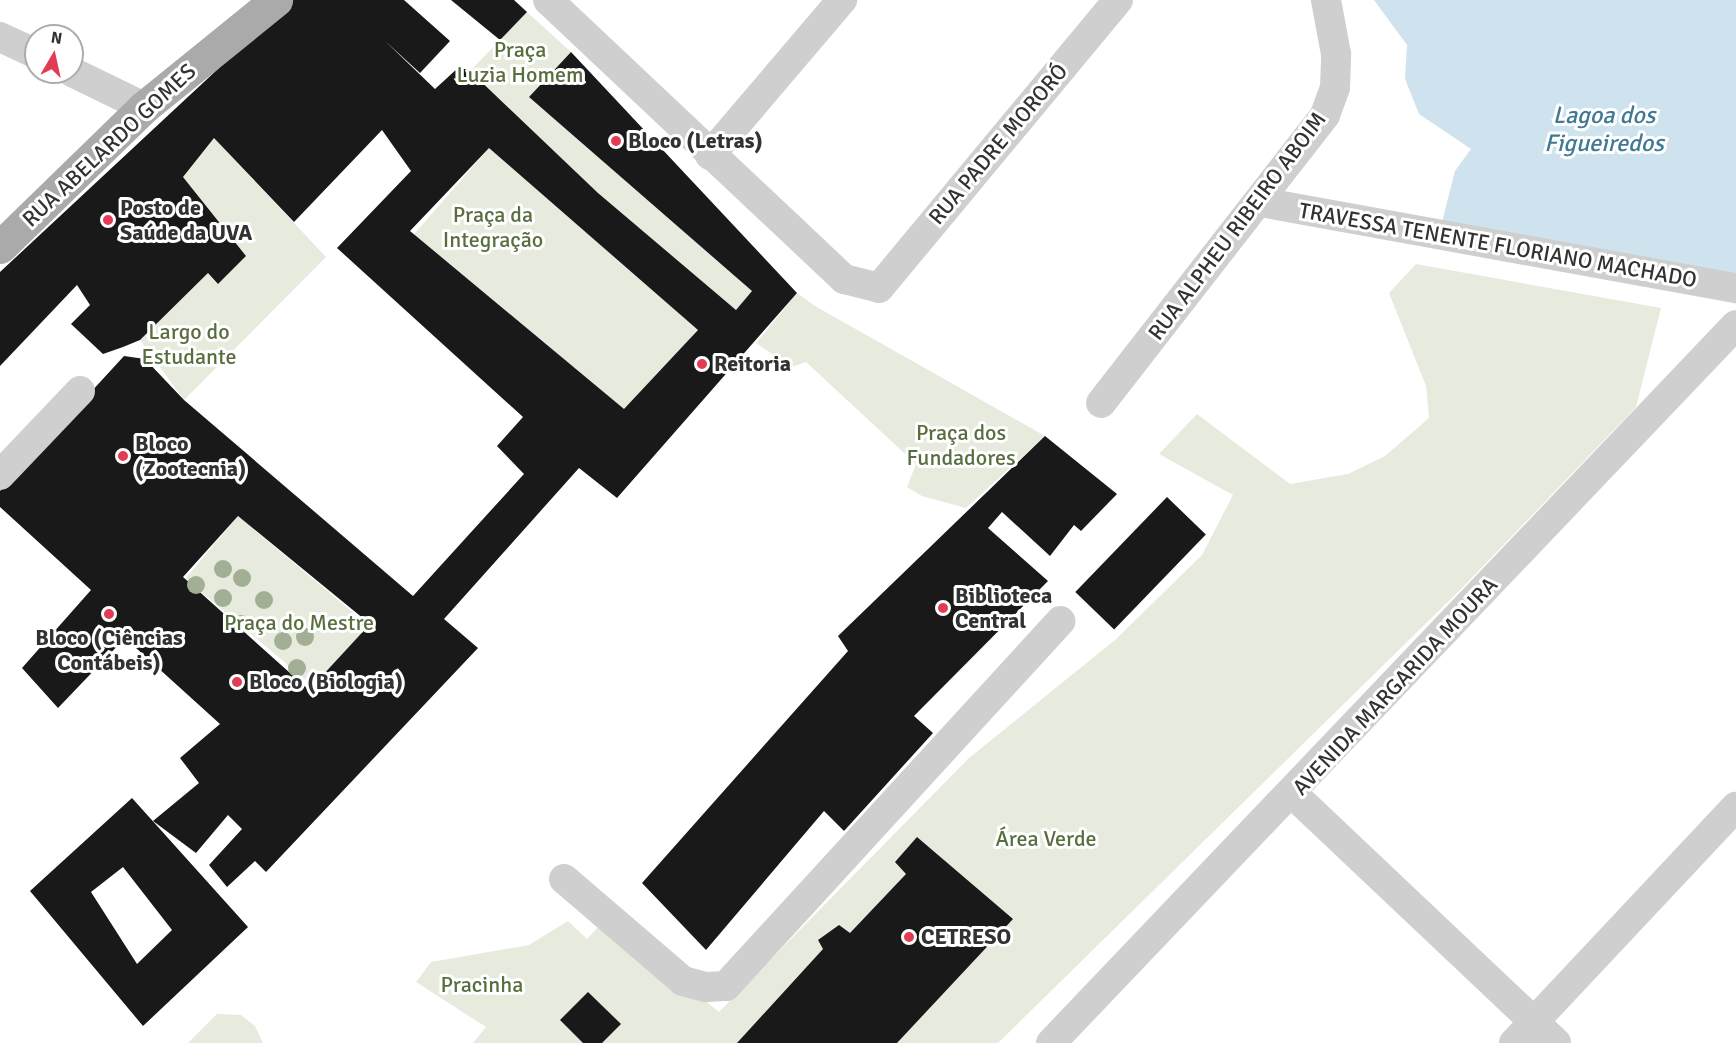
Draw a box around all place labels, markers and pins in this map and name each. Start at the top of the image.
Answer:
place label: Bloco (Letras) [628,128,763,154]
marker: Bloco (Letras) [609,134,623,148]
place label: Posto de Saúde da UVA [120,194,252,246]
marker: Posto de Saúde da UVA [101,213,115,227]
place label: Reitoria [714,351,791,377]
marker: Reitoria [695,357,709,371]
place label: Bloco (Zootecnia) [135,430,246,482]
marker: Bloco (Zootecnia) [116,449,130,463]
place label: Biblioteca Central [955,582,1052,634]
marker: Biblioteca Central [936,601,950,615]
marker: Bloco (Ciências Contábeis) [102,607,116,621]
place label: Bloco (Ciências Contábeis) [35,624,183,676]
place label: Bloco (Biologia) [249,669,403,695]
marker: Bloco (Biologia) [230,675,244,689]
place label: CETRESO [921,924,1011,950]
marker: CETRESO [902,930,916,944]

